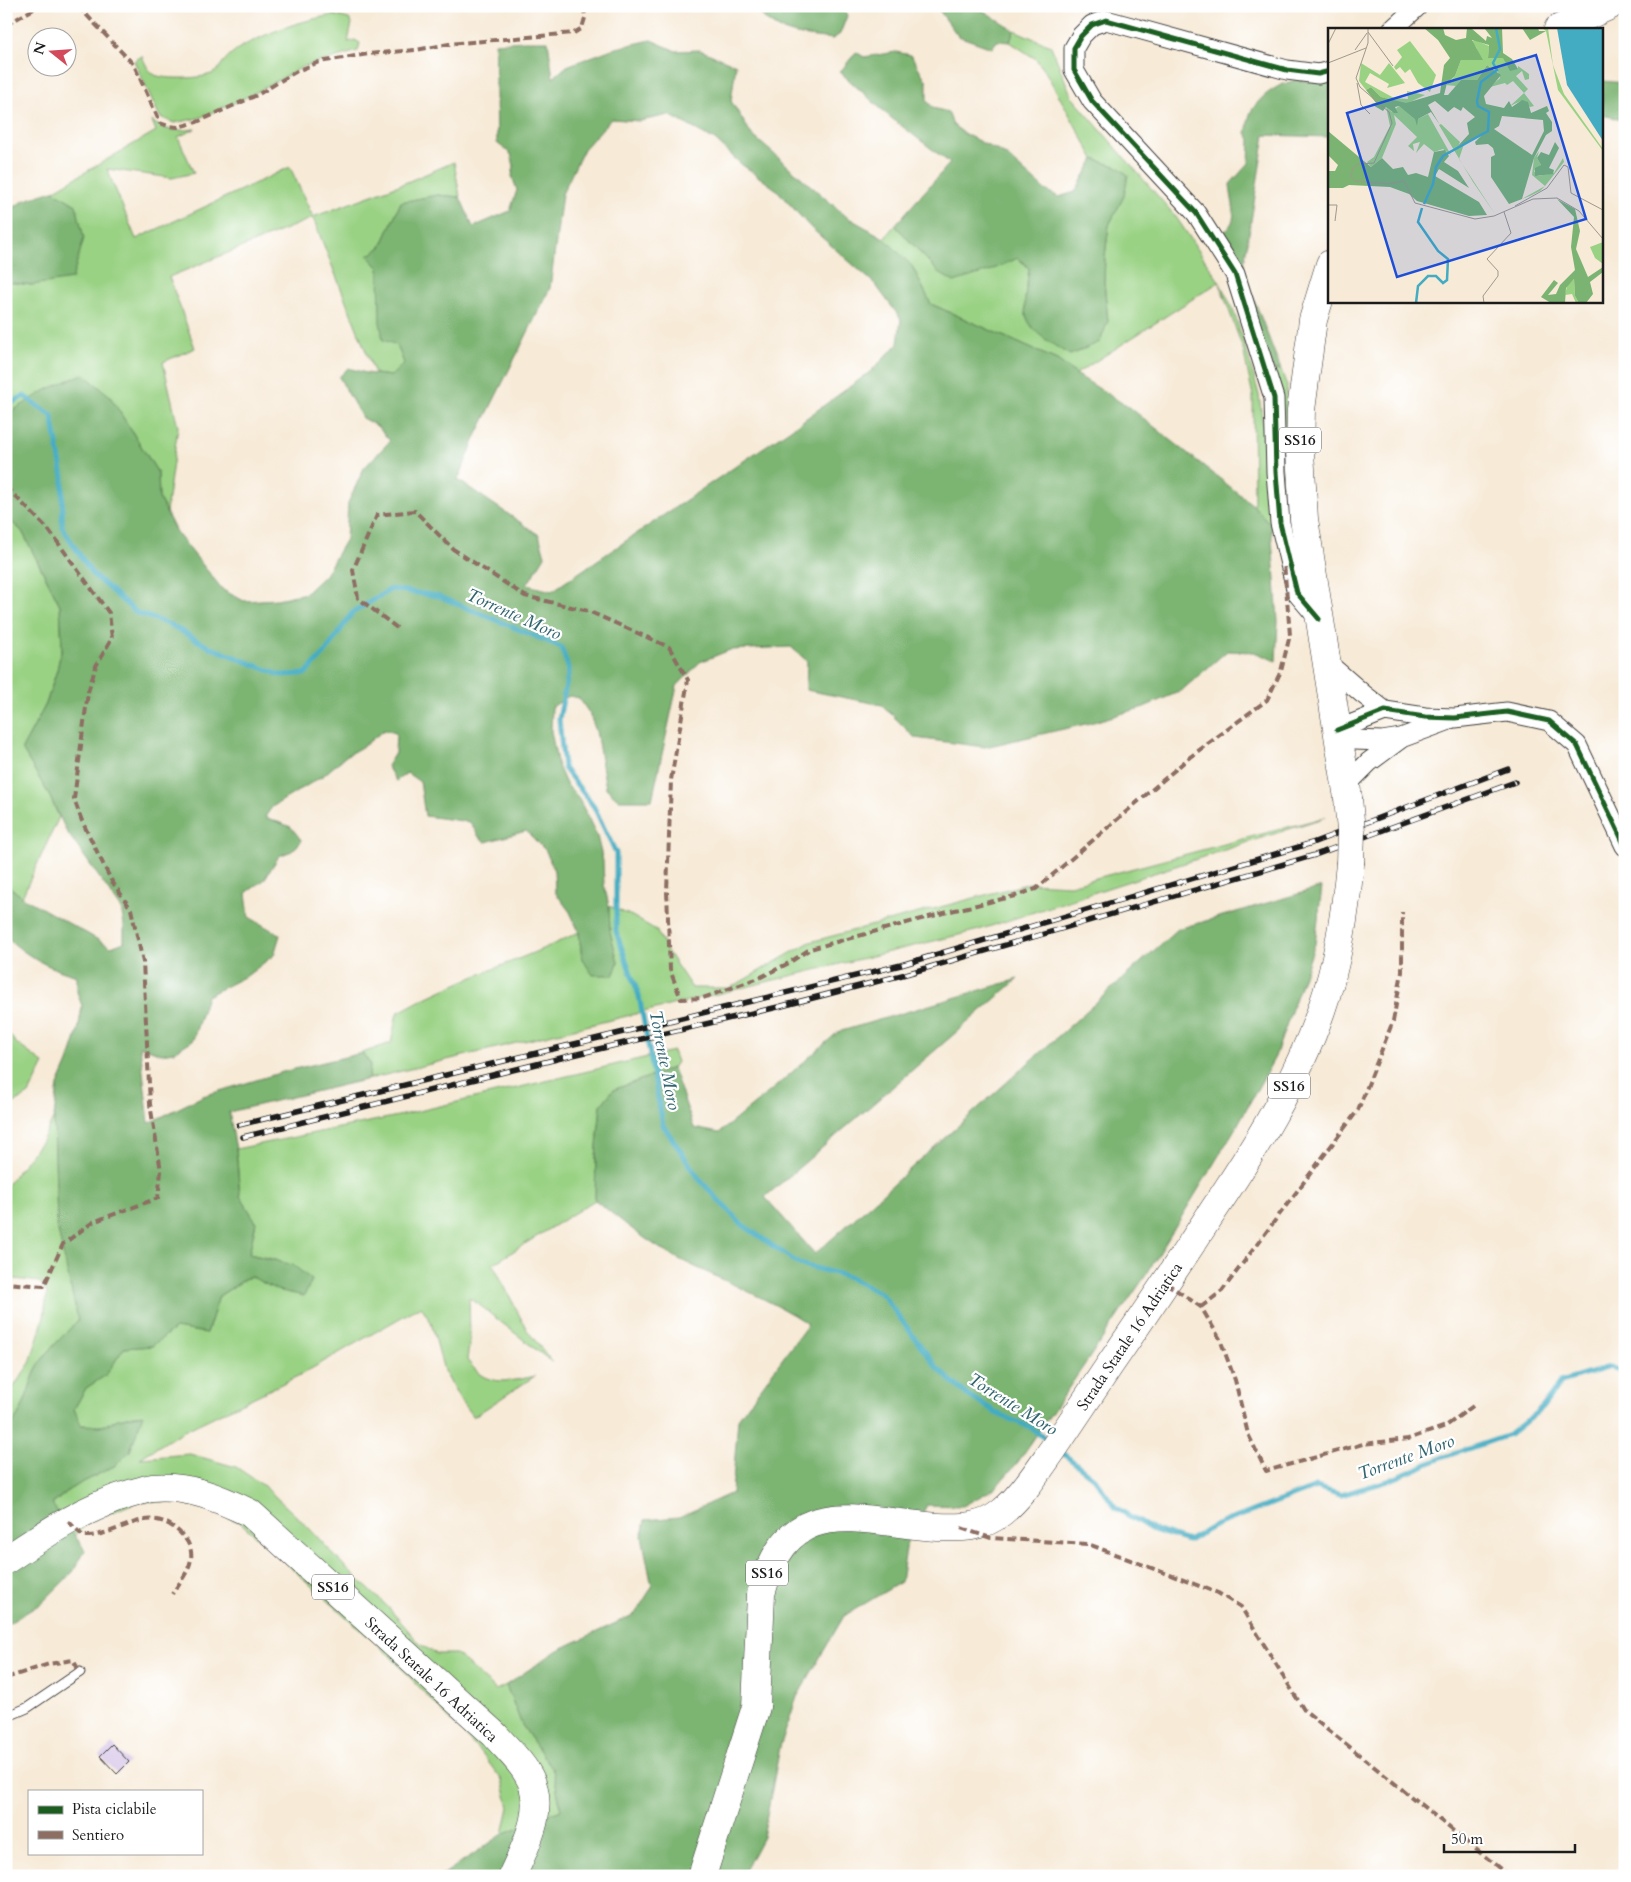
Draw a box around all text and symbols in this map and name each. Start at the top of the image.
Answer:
north arrow [28,28,78,78]
inset map [1328,28,1604,302]
text: N [29,40,51,57]
road number: SS16 [1279,428,1321,452]
water label: Torrente Moro [462,582,565,646]
water label: Torrente Moro [643,1008,686,1112]
road number: SS16 [1268,1074,1310,1098]
street label: Strada Statale 16 Adriatica [1072,1258,1188,1415]
water label: Torrente Moro [963,1367,1062,1442]
water label: Torrente Moro [1354,1428,1458,1487]
road number: SS16 [746,1560,788,1586]
road number: SS16 [312,1574,354,1600]
street label: Strada Statale 16 Adriatica [360,1612,503,1747]
legend [28,1790,202,1854]
text: Pista ciclabile [72,1799,157,1819]
scale bar [1444,1822,1575,1854]
text: Sentiero [72,1825,124,1845]
text: 50 m [1451,1829,1483,1849]

